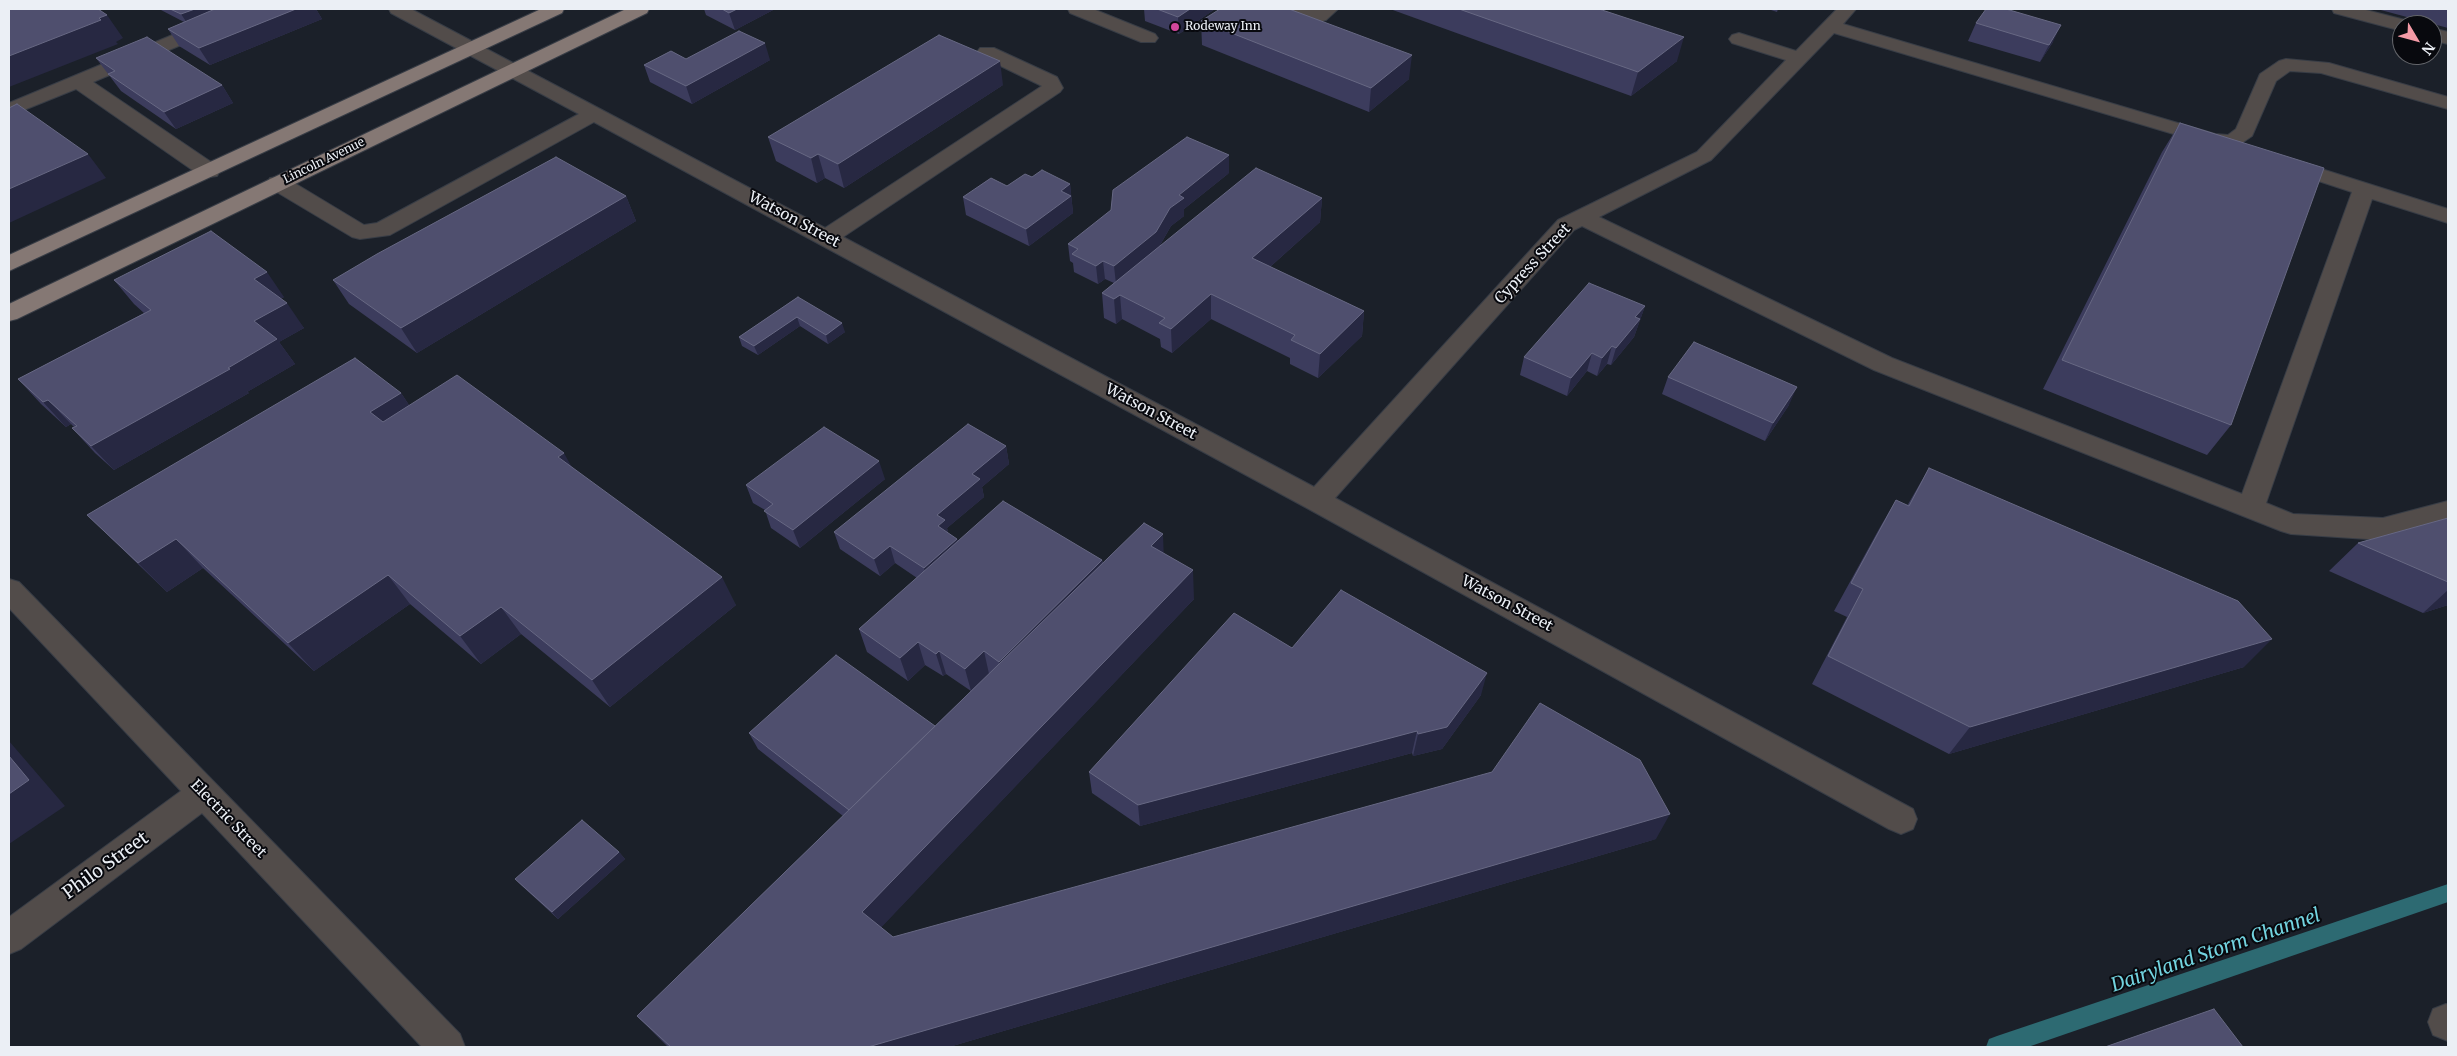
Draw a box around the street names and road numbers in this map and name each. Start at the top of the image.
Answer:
street label: Lincoln Avenue [281,135,367,187]
street label: Watson Street [745,188,843,252]
street label: Cypress Street [1491,220,1575,308]
street label: Watson Street [1102,380,1200,444]
street label: Watson Street [1458,572,1556,636]
street label: Electric Street [186,776,270,862]
street label: Philo Street [59,828,153,904]

